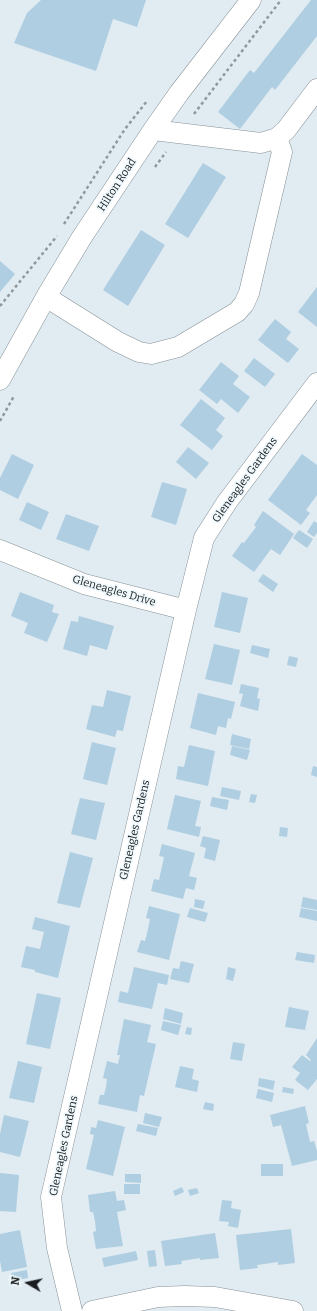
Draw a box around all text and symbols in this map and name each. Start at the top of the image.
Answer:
street label: Hilton Road [95,156,139,214]
street label: Gleneagles Gardens [210,435,280,525]
street label: Gleneagles Drive [71,573,157,609]
street label: Gleneagles Gardens [117,779,153,881]
street label: Gleneagles Gardens [47,1095,81,1197]
north arrow [8,1263,48,1303]
text: N [9,1276,23,1286]

